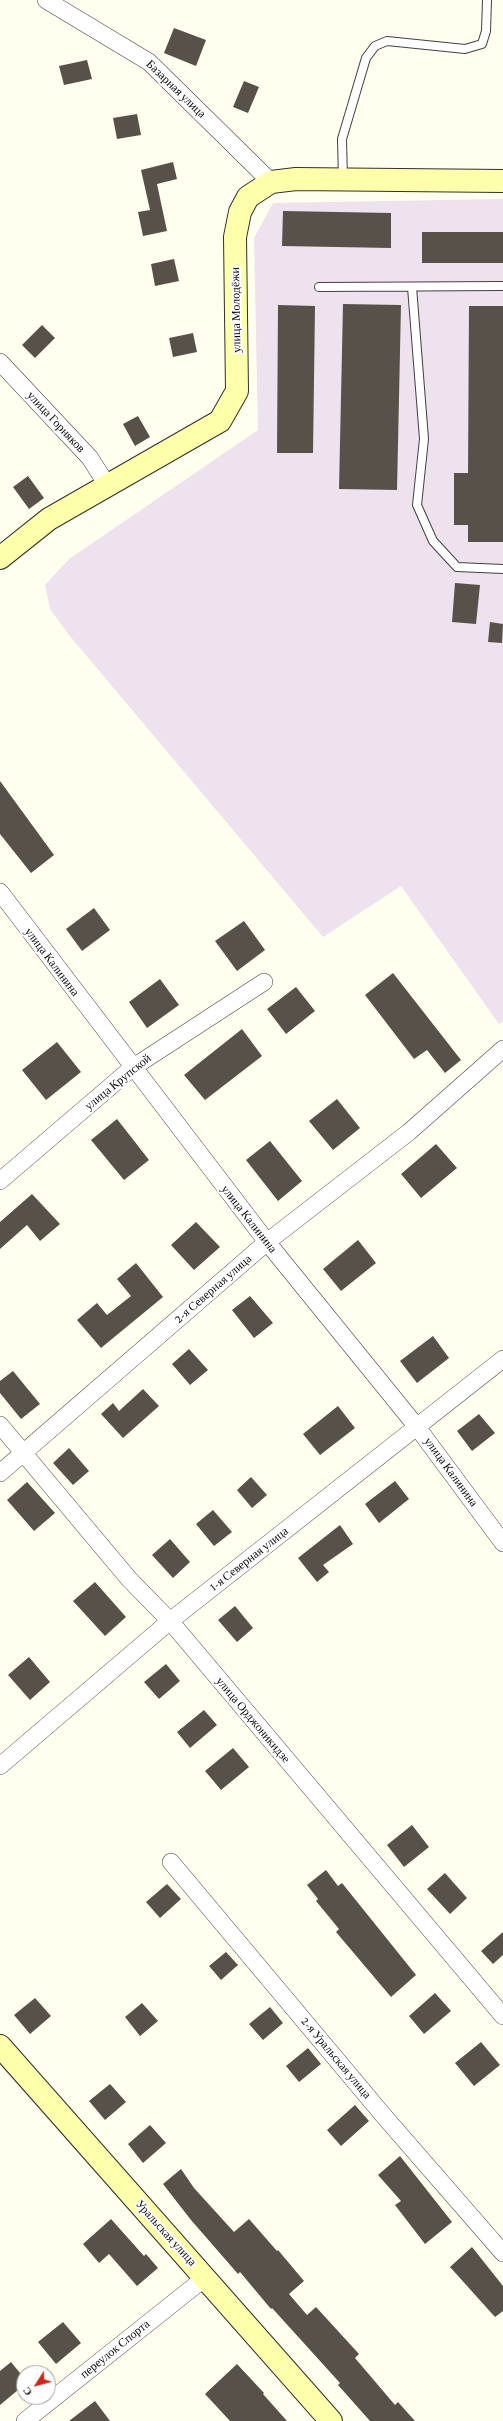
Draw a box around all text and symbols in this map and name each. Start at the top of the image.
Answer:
street label: Базарная улица [143,57,209,121]
street label: улица Молодёжи [228,267,244,353]
street label: улица Горняков [24,388,88,456]
street label: улица Калинина [22,925,82,999]
street label: улица Крупской [82,1051,154,1113]
street label: улица Калинина [218,1182,280,1256]
street label: 2-я Северная улица [172,1252,254,1326]
street label: улица Калинина [421,1435,481,1509]
street label: 1-я Северная улица [207,1524,291,1594]
street label: улица Орджоникидзе [213,1674,293,1766]
street label: 2-я Уральская улица [298,2014,374,2102]
street label: Уральская улица [133,2197,199,2269]
street label: переулок Спорта [77,2317,153,2381]
north arrow [16,2365,56,2405]
text: С [20,2385,34,2398]

